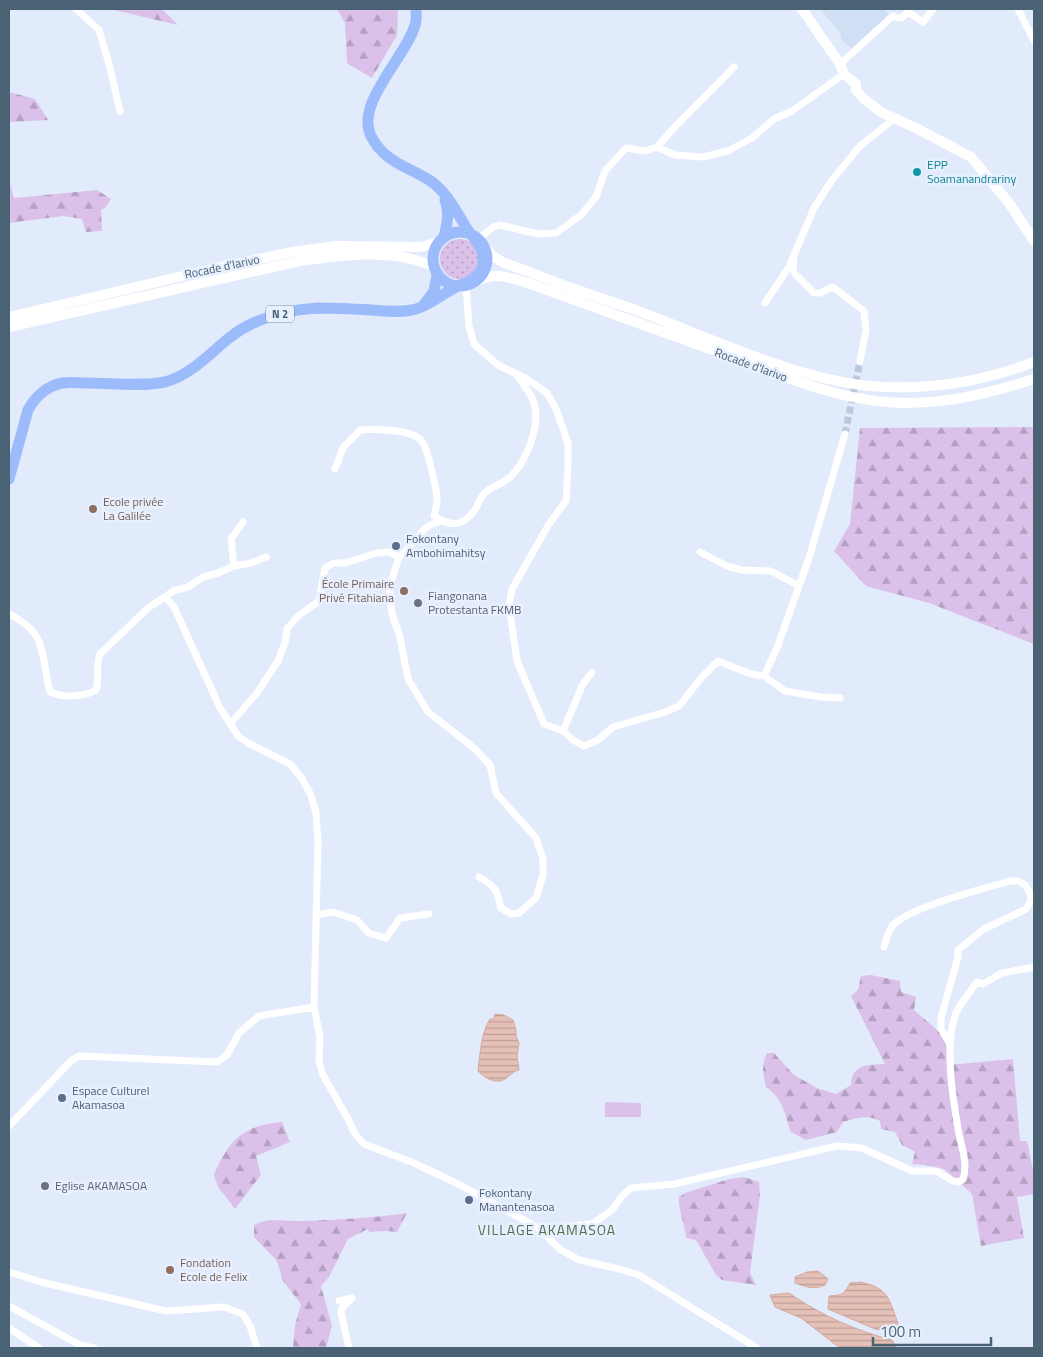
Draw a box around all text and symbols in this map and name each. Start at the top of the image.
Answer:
place label: EPP Soamanandrariny [927,155,1016,188]
marker: EPP Soamanandrariny [911,166,923,178]
street label: Rocade d'Iarivo [182,249,261,284]
road number: N 2 [266,306,294,322]
street label: Rocade d'Iarivo [712,343,790,387]
place label: Ecole privée La Galilée [103,492,163,525]
marker: Ecole privée La Galilée [87,503,99,515]
place label: Fokontany Ambohimahitsy [406,529,486,562]
marker: Fokontany Ambohimahitsy [390,540,402,552]
place label: École Primaire Privé Fitahiana [319,574,394,607]
marker: École Primaire Privé Fitahiana [398,585,410,597]
place label: Fiangonana Protestanta FKMB [428,586,521,619]
marker: Fiangonana Protestanta FKMB [412,597,424,609]
place label: Espace Culturel Akamasoa [72,1081,149,1114]
marker: Espace Culturel Akamasoa [56,1092,68,1104]
place label: Eglise AKAMASOA [55,1176,147,1195]
marker: Eglise AKAMASOA [39,1180,51,1192]
place label: Fokontany Manantenasoa [479,1183,555,1216]
marker: Fokontany Manantenasoa [463,1194,475,1206]
district label: VILLAGE AKAMASOA [478,1219,616,1240]
place label: Fondation Ecole de Felix [180,1253,248,1286]
marker: Fondation Ecole de Felix [164,1264,176,1276]
scale bar [873,1314,990,1346]
text: 100 m [880,1320,921,1343]

